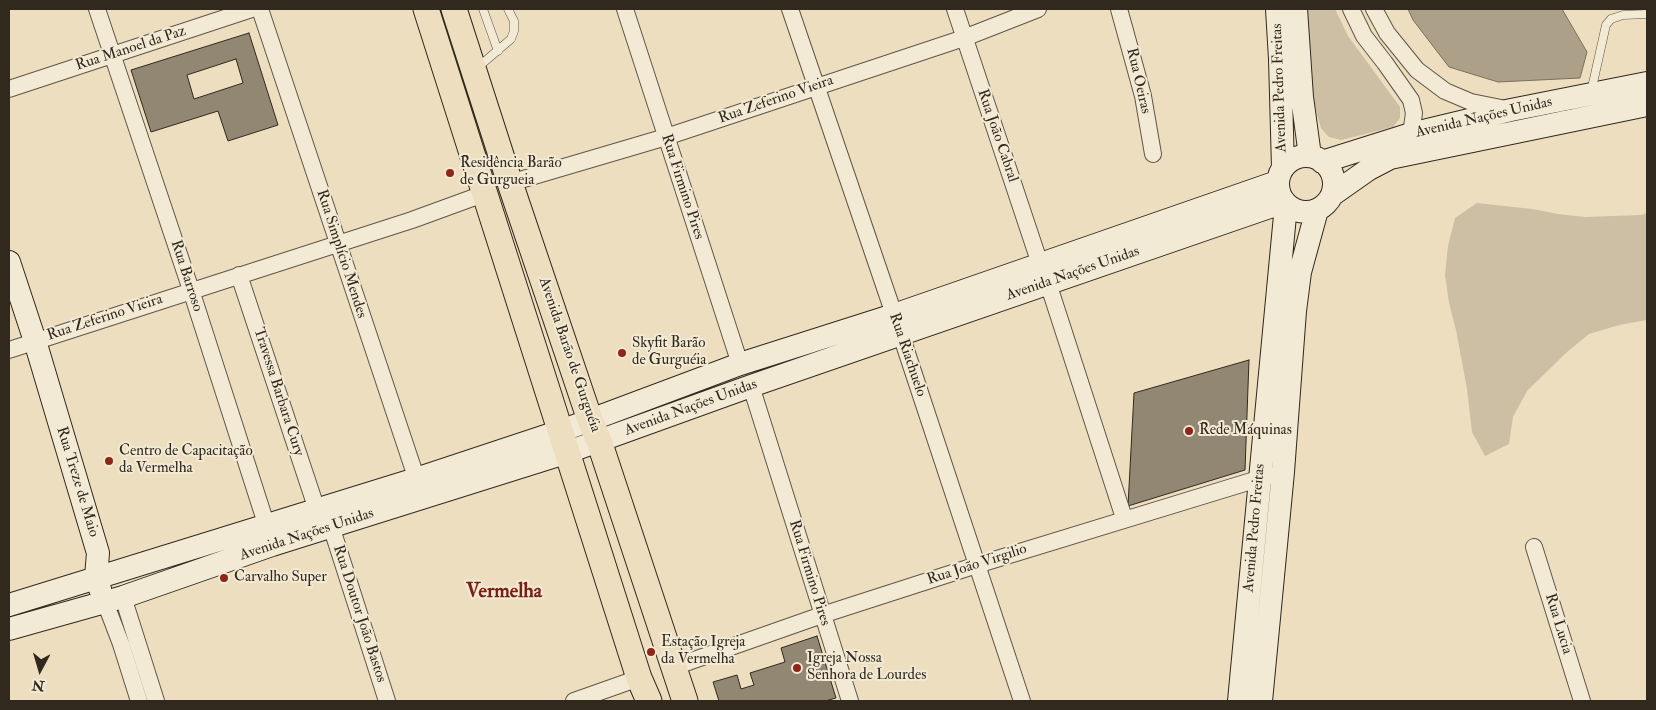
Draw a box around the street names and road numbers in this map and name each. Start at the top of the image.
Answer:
street label: Rua Manoel da Paz [74,23,188,75]
street label: Avenida Pedro Freitas [1269,23,1291,153]
street label: Rua Oeiras [1122,46,1154,116]
street label: Rua Zeferino Vieira [716,72,836,128]
street label: Rua João Cabral [973,87,1021,185]
street label: Avenida Nações Unidas [1414,94,1554,142]
street label: Rua Firmino Pires [656,132,708,242]
street label: Rua Simplício Mendes [312,187,370,321]
street label: Rua Barroso [166,238,206,314]
street label: Avenida Nações Unidas [1004,243,1142,305]
street label: Avenida Barão de Gurguéia [534,275,604,435]
street label: Rua Zeferino Vieira [45,291,165,345]
street label: Rua Riachuelo [884,311,930,399]
street label: Travessa Barbara Cury [249,325,307,459]
street label: Avenida Nações Unidas [622,376,760,440]
street label: Rua Treze de Maio [52,425,102,539]
street label: Avenida Pedro Freitas [1240,463,1270,593]
street label: Avenida Nações Unidas [238,505,376,565]
street label: Rua Firmino Pires [784,518,834,628]
street label: Rua João Virgilio [925,540,1029,590]
street label: Rua Doutor João Bastos [328,543,390,685]
street label: Rua Lucia [1540,591,1576,657]

